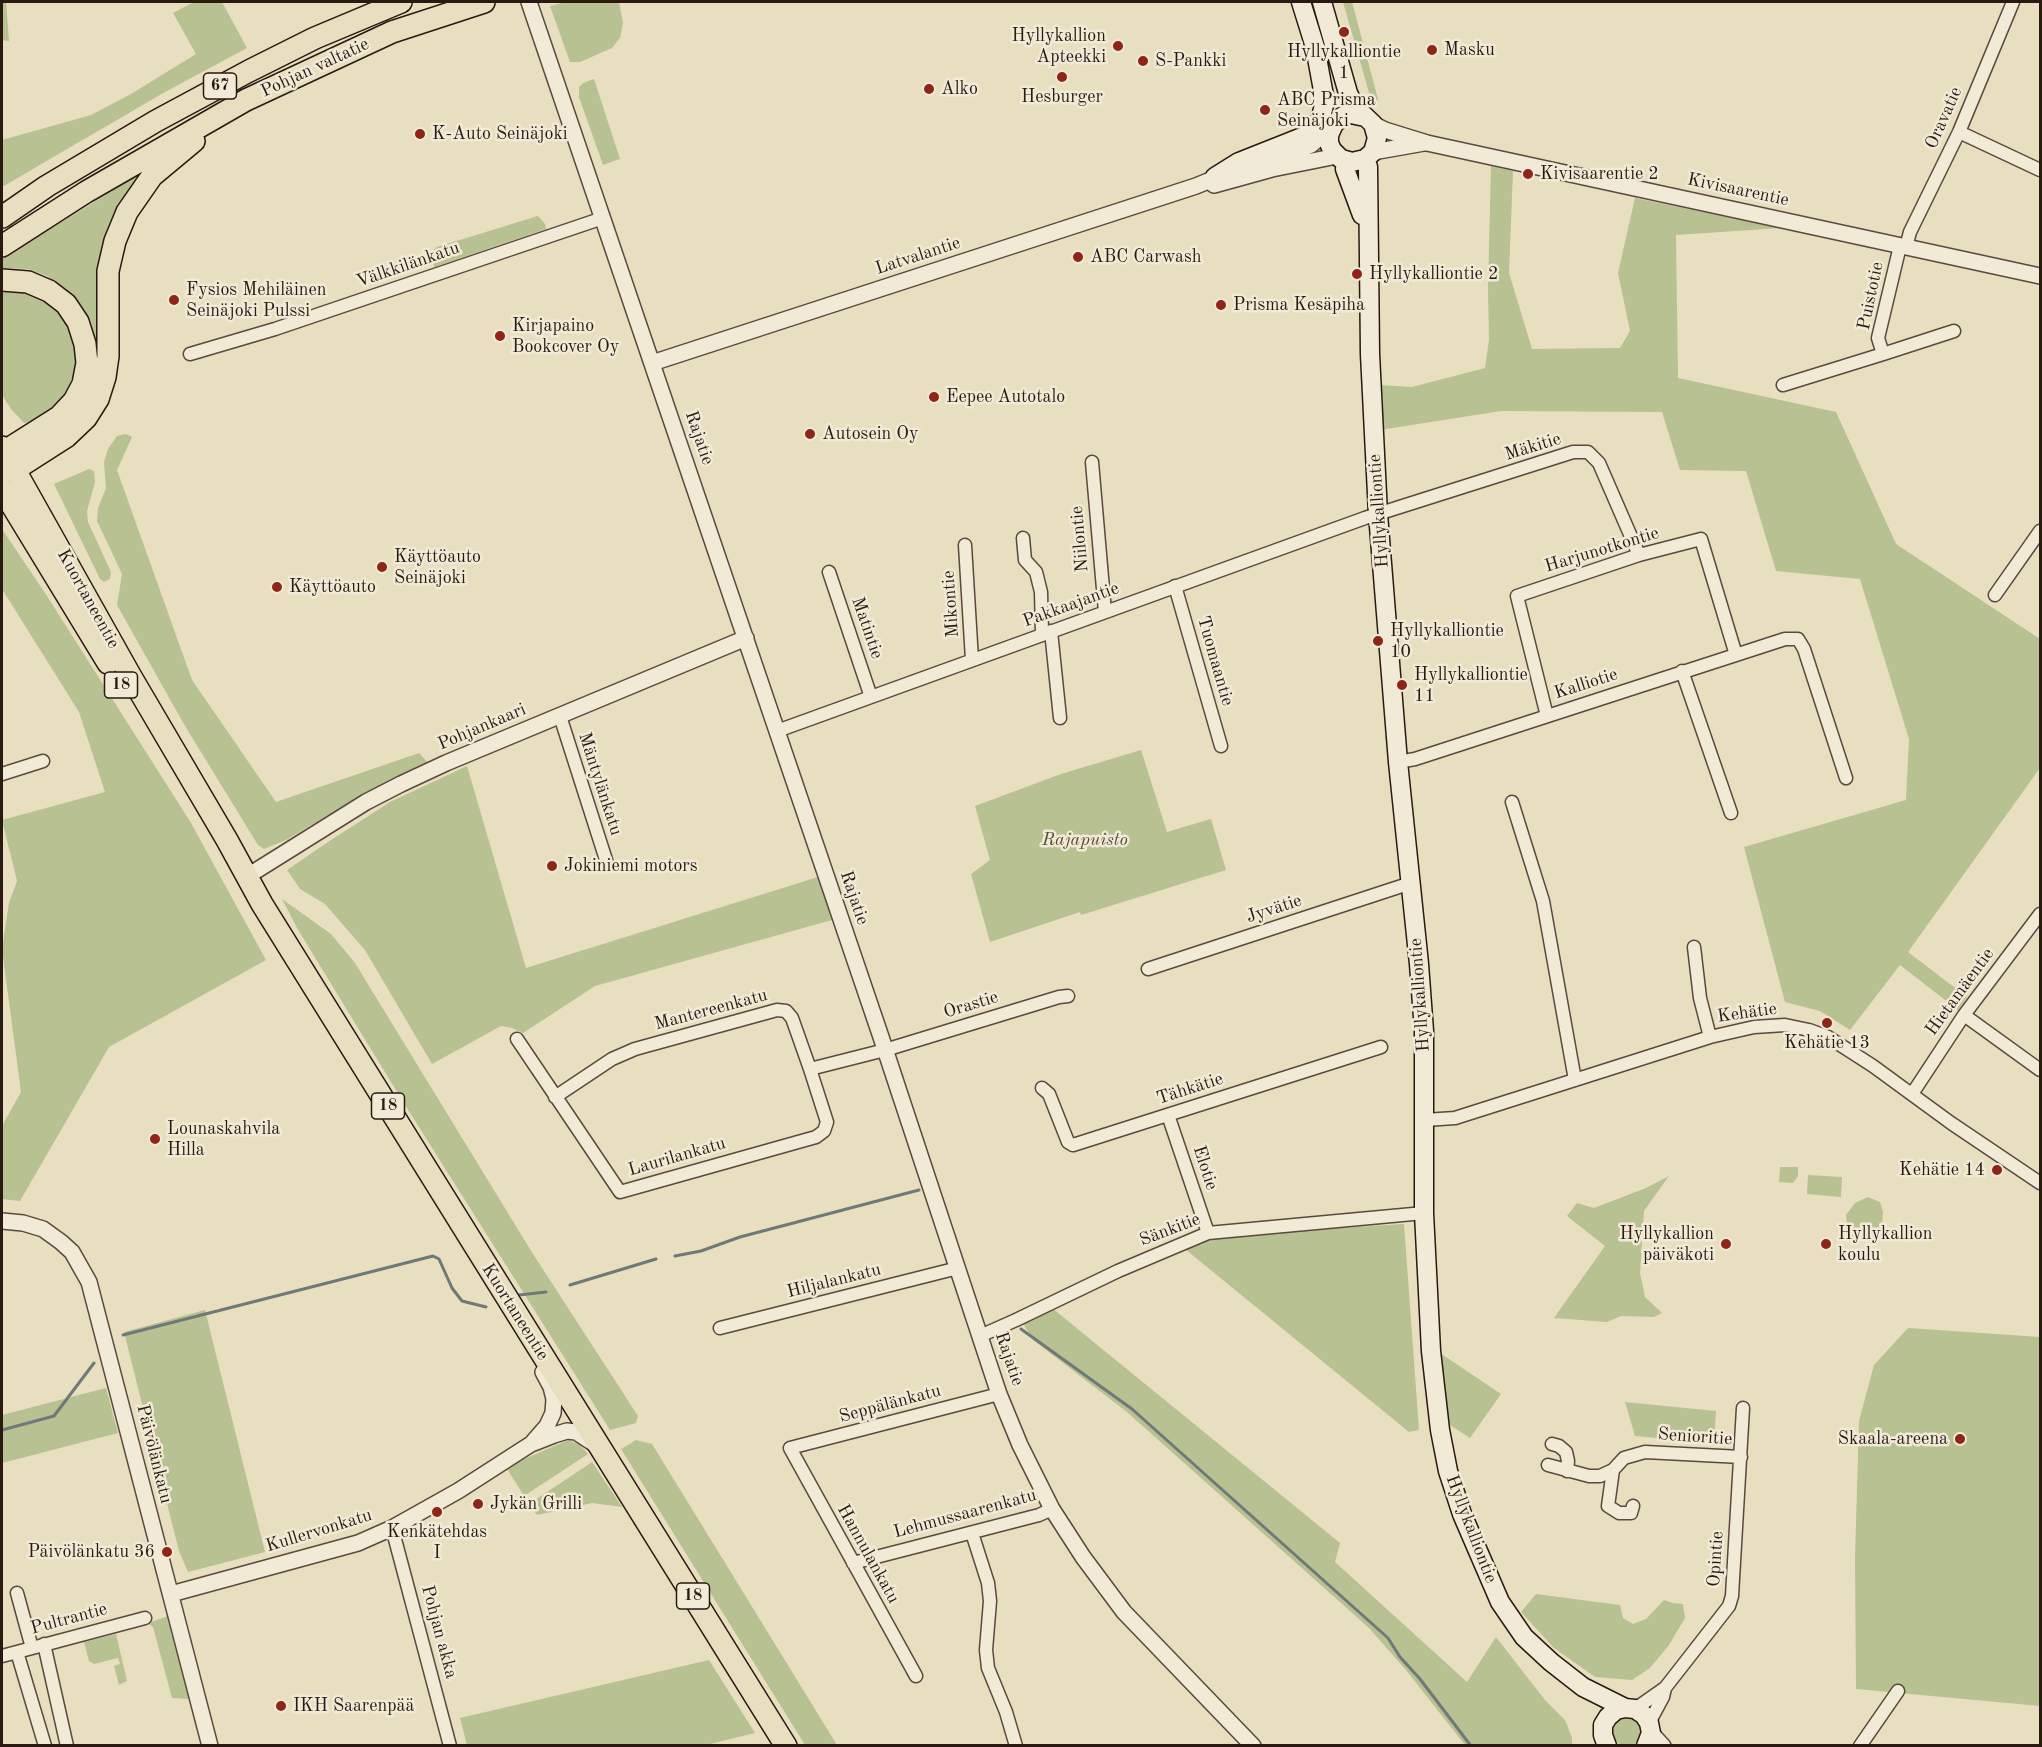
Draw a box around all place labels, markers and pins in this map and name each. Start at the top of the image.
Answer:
place label: Hyllykallion Apteekki [1012,25,1106,68]
marker: Hyllykalliontie 1 [1337,25,1351,39]
marker: Hyllykallion Apteekki [1111,39,1125,53]
place label: Masku [1444,39,1495,61]
place label: Hyllykalliontie 1 [1287,41,1401,84]
marker: Masku [1425,43,1439,57]
place label: S-Pankki [1155,50,1226,72]
marker: S-Pankki [1136,54,1150,68]
marker: Hesburger [1055,70,1069,84]
place label: Alko [941,78,978,100]
marker: Alko [922,82,936,96]
place label: Hesburger [1021,86,1103,108]
place label: ABC Prisma Seinäjoki [1277,89,1376,132]
marker: ABC Prisma Seinäjoki [1258,103,1272,117]
place label: K-Auto Seinäjoki [432,123,568,145]
marker: K-Auto Seinäjoki [413,127,427,141]
place label: Kivisaarentie 2 [1540,163,1659,185]
marker: Kivisaarentie 2 [1521,167,1535,181]
place label: ABC Carwash [1090,246,1201,268]
marker: ABC Carwash [1071,250,1085,264]
place label: Hyllykalliontie 2 [1369,263,1498,285]
marker: Hyllykalliontie 2 [1350,267,1364,281]
place label: Fysios Mehiläinen Seinäjoki Pulssi [186,279,327,322]
marker: Fysios Mehiläinen Seinäjoki Pulssi [167,293,181,307]
place label: Prisma Kesäpiha [1233,294,1365,316]
marker: Prisma Kesäpiha [1214,298,1228,312]
place label: Kirjapaino Bookcover Oy [512,315,619,358]
marker: Kirjapaino Bookcover Oy [493,329,507,343]
place label: Eepee Autotalo [946,386,1065,408]
marker: Eepee Autotalo [927,390,941,404]
place label: Autosein Oy [822,423,918,445]
marker: Autosein Oy [803,427,817,441]
place label: Käyttöauto Seinäjoki [394,546,481,588]
marker: Käyttöauto Seinäjoki [375,560,389,574]
place label: Käyttöauto [289,576,376,598]
marker: Käyttöauto [270,580,284,594]
place label: Hyllykalliontie 10 [1390,620,1504,662]
marker: Hyllykalliontie 10 [1371,634,1385,648]
place label: Hyllykalliontie 11 [1414,664,1528,706]
marker: Hyllykalliontie 11 [1395,678,1409,692]
place label: Jokiniemi motors [564,855,698,877]
marker: Jokiniemi motors [545,859,559,873]
marker: Kehätie 13 [1820,1016,1834,1030]
place label: Kehätie 13 [1784,1032,1870,1054]
place label: Lounaskahvila Hilla [167,1118,280,1160]
marker: Lounaskahvila Hilla [148,1132,162,1146]
place label: Kehätie 14 [1899,1159,1985,1181]
marker: Kehätie 14 [1990,1163,2004,1177]
place label: Hyllykallion päiväkoti [1620,1223,1714,1266]
place label: Hyllykallion koulu [1838,1223,1932,1266]
marker: Hyllykallion päiväkoti [1719,1237,1733,1251]
marker: Hyllykallion koulu [1819,1237,1833,1251]
place label: Skaala-areena [1838,1428,1948,1450]
marker: Skaala-areena [1953,1432,1967,1446]
place label: Jykän Grilli [490,1493,582,1515]
marker: Jykän Grilli [471,1497,485,1511]
marker: Kenkätehdas I [430,1505,444,1519]
place label: Kenkätehdas I [387,1521,487,1564]
place label: Päivölänkatu 36 [28,1541,155,1563]
marker: Päivölänkatu 36 [160,1545,174,1559]
place label: IKH Saarenpää [293,1695,414,1717]
marker: IKH Saarenpää [274,1699,288,1713]

